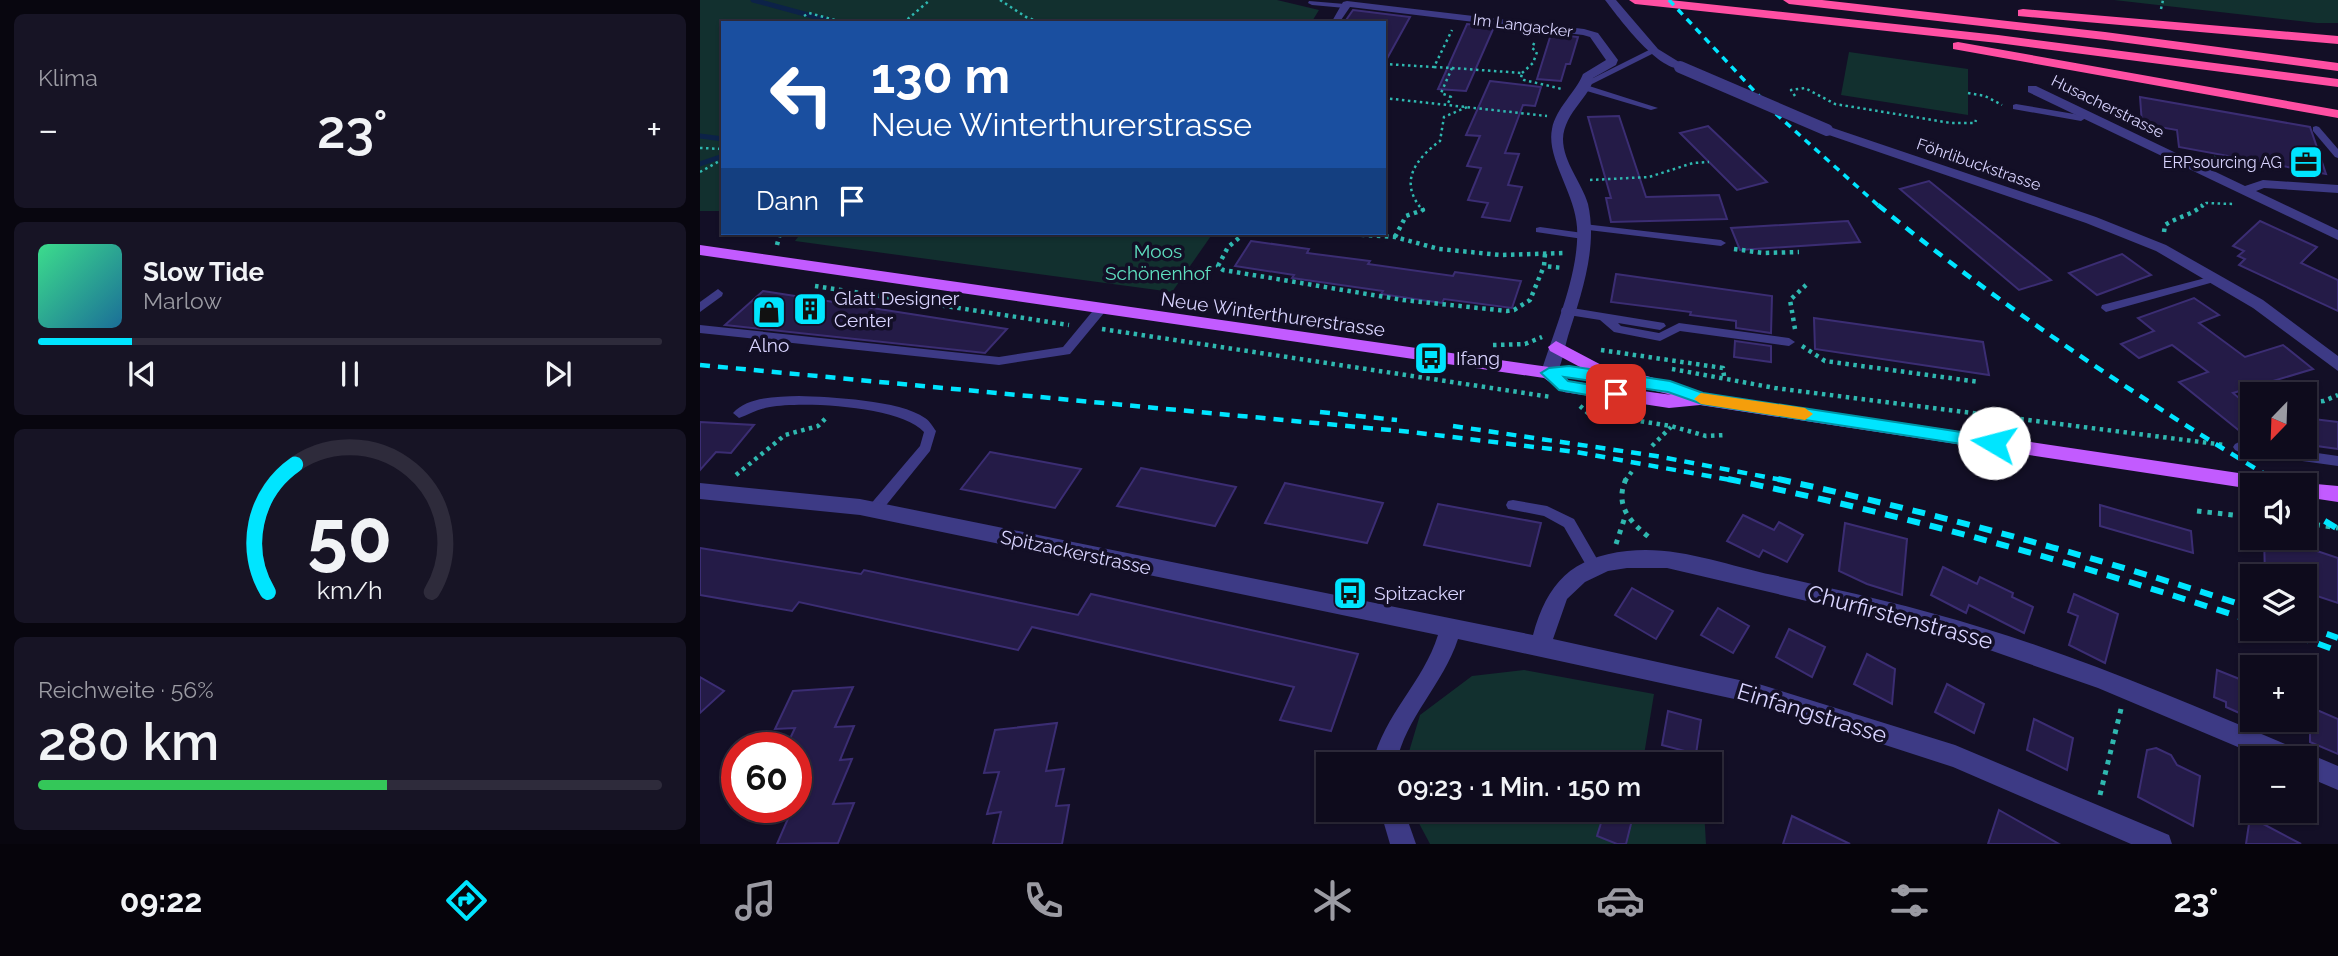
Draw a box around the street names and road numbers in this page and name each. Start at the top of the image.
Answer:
street label: Im Langacker [1472,10,1574,41]
street label: Husacherstrasse [2048,71,2167,142]
street label: Föhrlibuckstrasse [1914,134,2043,195]
street label: Neue Winterthurerstrasse [1159,287,1387,341]
street label: Spitzackerstrasse [999,525,1153,579]
street label: Churfirstenstrasse [1804,579,1996,654]
street label: Einfangstrasse [1734,677,1890,748]

